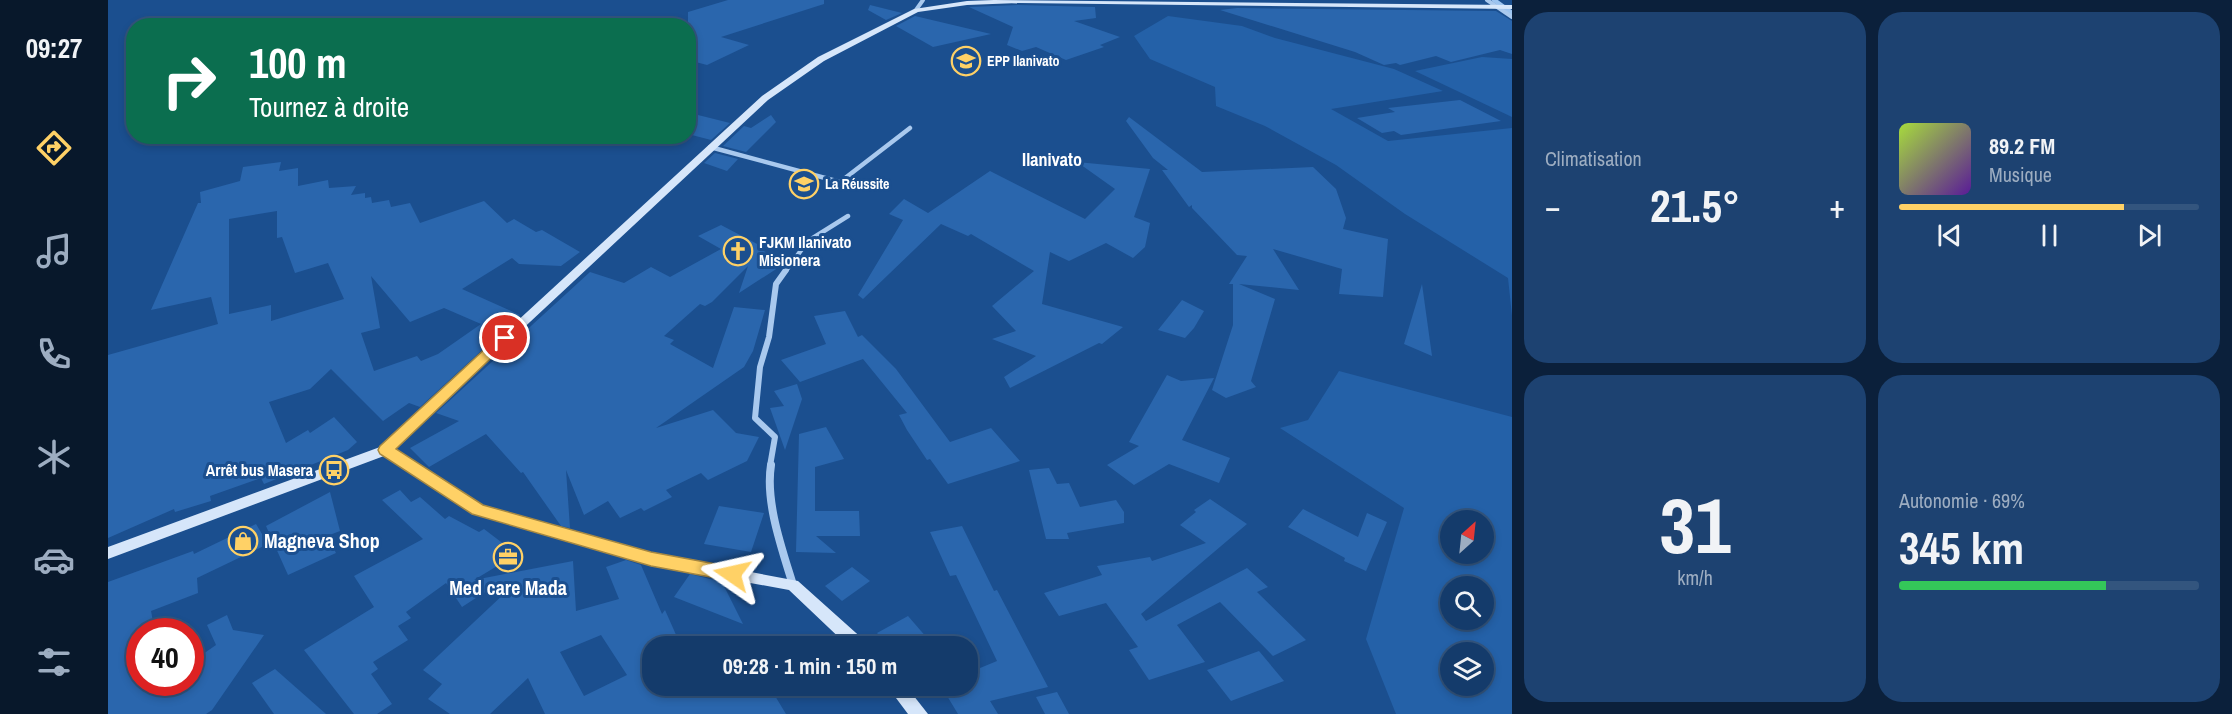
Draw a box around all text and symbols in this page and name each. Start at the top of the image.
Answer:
text: 09:27 [26,30,82,66]
text: 100 m [249,35,347,91]
icon: right [150,42,228,120]
school or university icon: EPP Ilanivato [950,45,982,77]
place label: EPP Ilanivato [987,52,1060,70]
text: Tournez à droite [249,89,409,125]
icon: directions [33,127,75,169]
text: 89.2 FM [1989,131,2055,161]
text: Climatisation [1545,145,1642,172]
district label: Ilanivato [1022,147,1082,172]
text: Musique [1989,161,2052,188]
school or university icon: La Réussite [788,168,820,200]
place label: La Réussite [825,175,889,193]
text: 21.5° [1650,175,1740,236]
text: − [1545,184,1561,228]
text: + [1829,184,1845,228]
icon: previous [1933,219,1966,252]
icon: pause [2033,219,2066,252]
icon: next [2133,219,2166,252]
icon: music [33,230,75,272]
place label: FJKM Ilanivato Misionera [759,231,852,271]
church icon: FJKM Ilanivato Misionera [722,235,754,267]
pin [479,312,530,363]
icon: arrive [488,321,521,354]
icon: phone [33,333,75,375]
icon: climate [33,436,75,478]
bus stop icon: Arrêt bus Masera [318,454,350,486]
place label: Arrêt bus Masera [206,459,314,481]
text: 31 [1659,472,1731,577]
text: Autonomie · 69% [1899,487,2025,514]
north arrow [1440,510,1494,564]
map controls [1440,510,1494,696]
text: 345 km [1899,517,2024,578]
shop icon: Magneva Shop [227,525,259,557]
place label: Magneva Shop [264,527,380,554]
icon: car [33,539,75,581]
office icon: Med care Mada [492,541,524,573]
position arrow [700,542,764,606]
text: km/h [1677,564,1713,591]
place label: Med care Mada [449,574,567,601]
button: search [1440,576,1494,630]
speed limit sign: 40 [126,618,204,696]
icon: filters [33,641,75,683]
button: layers [1440,642,1494,696]
text: 09:28 · 1 min · 150 m [723,651,897,681]

